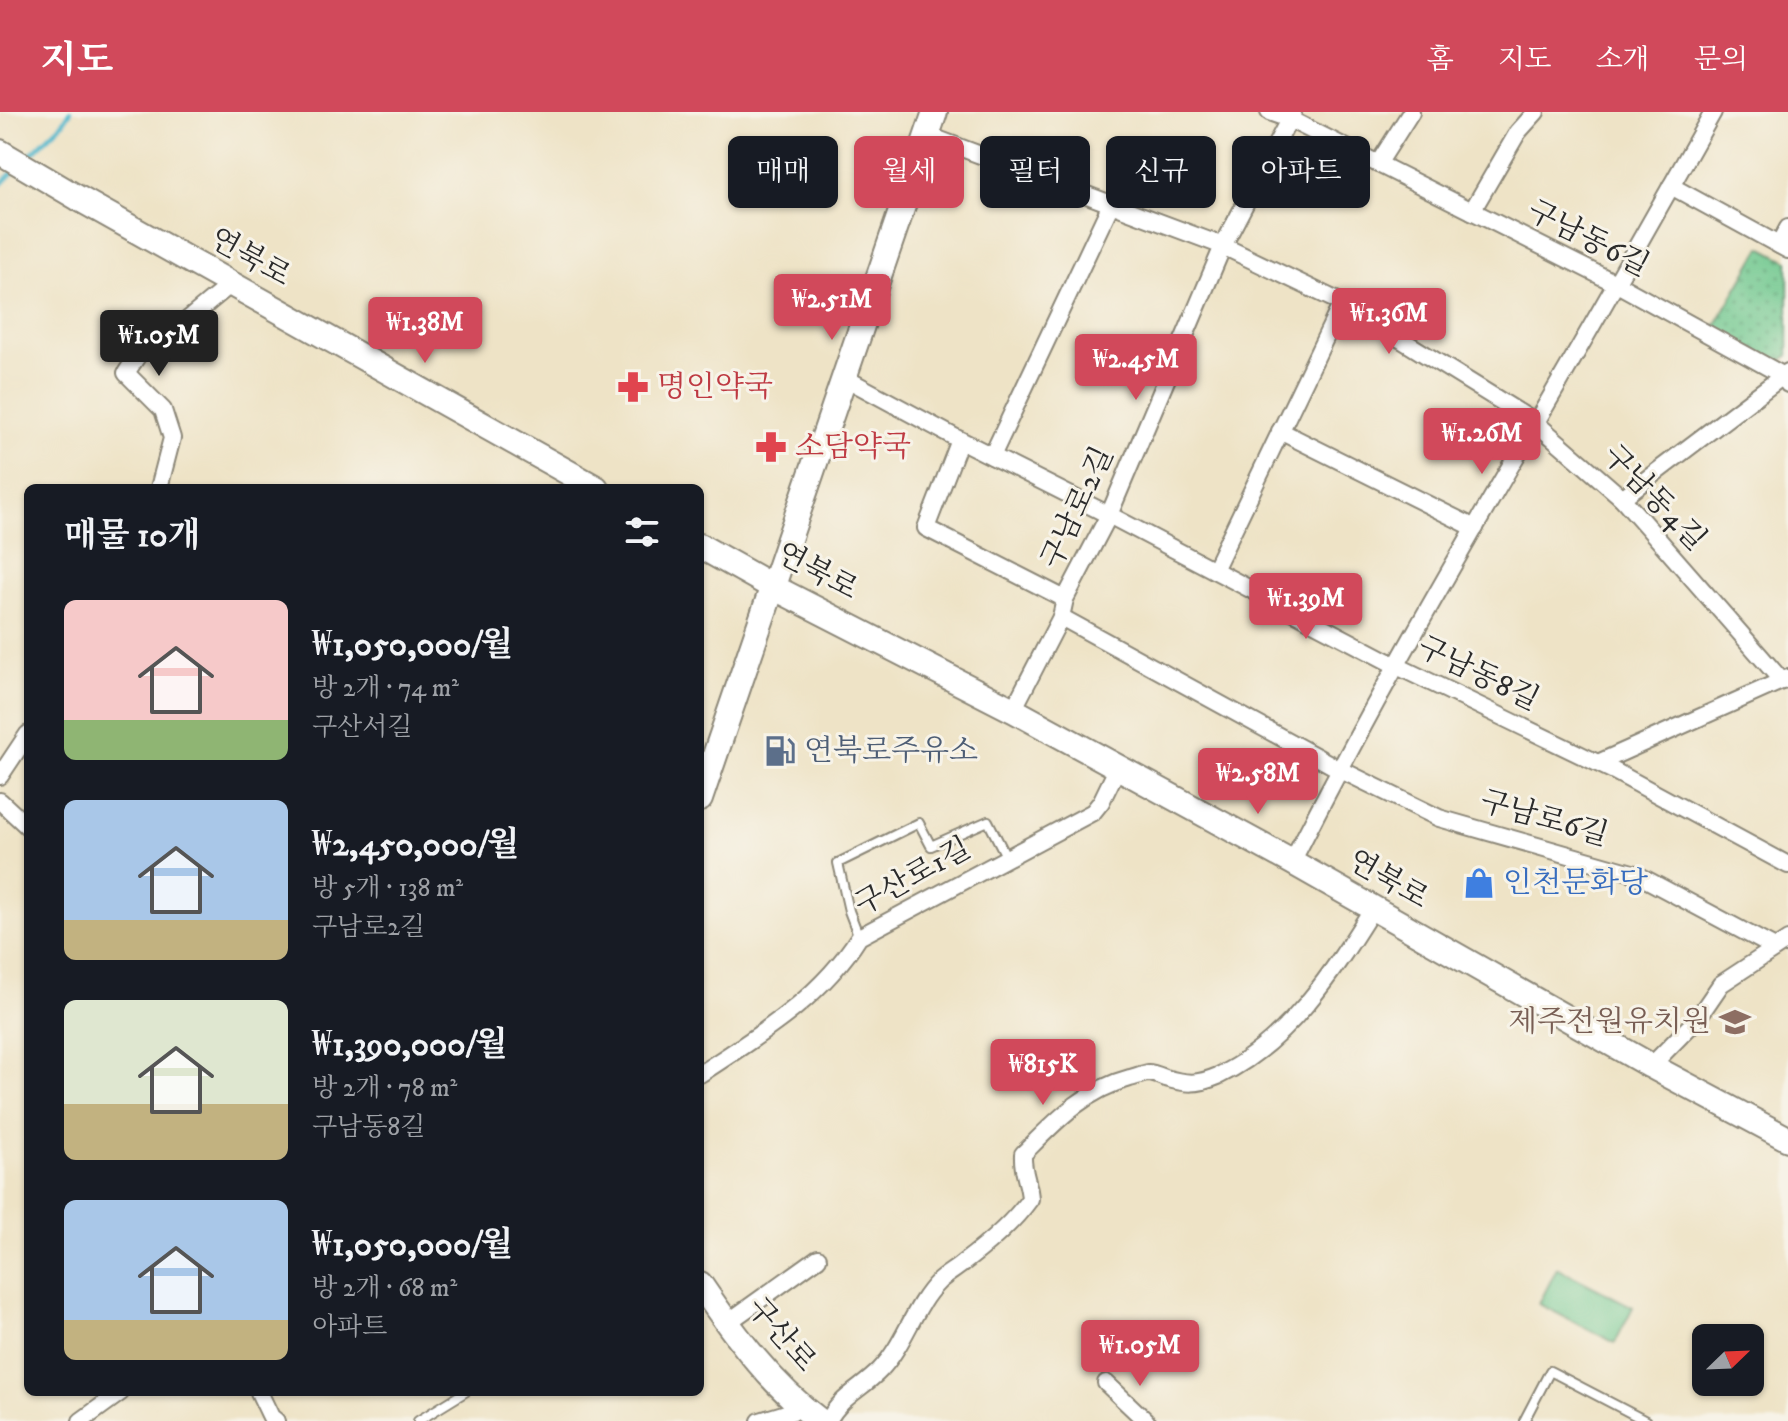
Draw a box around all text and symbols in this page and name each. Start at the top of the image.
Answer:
text: 지도 [40,37,113,85]
text: 홈 [1427,42,1454,77]
text: 지도 [1498,42,1552,77]
text: 소개 [1596,42,1650,77]
text: 문의 [1694,42,1748,77]
chip: 매매 [728,136,838,208]
chip: 월세 [854,136,964,208]
chip: 필터 [980,136,1090,208]
chip: 신규 [1106,136,1216,208]
chip: 아파트 [1232,136,1370,208]
street label: 구남동6길 [1521,193,1655,285]
street label: 연북로 [203,221,297,295]
pin: ₩2.51M [767,274,897,342]
text: ₩2.51M [792,283,872,316]
pin: ₩1.36M [1324,288,1454,356]
pin: ₩1.38M [360,297,490,365]
text: ₩1.36M [1350,297,1428,330]
text: ₩1.38M [386,306,464,339]
pin: ₩1.05M [94,310,224,378]
text: ₩1.05M [118,319,200,352]
pin: ₩2.45M [1071,334,1201,402]
text: ₩2.45M [1093,343,1179,376]
place label: 명인약국 [657,369,773,406]
pharmacy icon: 명인약국 [616,370,650,404]
pin: ₩1.26M [1417,408,1547,476]
text: ₩1.26M [1441,417,1523,450]
place label: 소담약국 [795,429,911,466]
pharmacy icon: 소담약국 [754,430,788,464]
street label: 구남동4길 [1594,437,1714,559]
street label: 구남로2길 [1034,441,1122,575]
icon: filters [620,510,664,554]
text: 매물 10개 [64,515,200,557]
street label: 연북로 [770,535,864,609]
pin: ₩1.39M [1241,573,1371,641]
text: ₩1.39M [1267,582,1345,615]
text: ₩1,050,000/월 [312,624,513,666]
street label: 구남동8길 [1411,629,1545,719]
icon: home [128,632,224,728]
text: 방 2개 · 74 m² [312,672,459,705]
text: 구산서길 [312,711,412,744]
place label: 연북로주유소 [804,733,978,770]
fuel station icon: 연북로주유소 [763,734,797,768]
pin: ₩2.58M [1193,748,1323,816]
text: ₩2.58M [1216,757,1300,790]
street label: 구남로6길 [1476,783,1612,855]
text: ₩2,450,000/월 [312,824,520,866]
street label: 구산로1길 [849,830,977,924]
icon: home [128,832,224,928]
street label: 연북로 [1341,842,1435,918]
place label: 인천문화당 [1503,865,1648,902]
shop icon: 인천문화당 [1462,866,1496,900]
text: 방 5개 · 138 m² [312,872,463,905]
text: 구남로2길 [312,911,425,944]
place label: 제주전원유치원 [1508,1004,1711,1041]
school or university icon: 제주전원유치원 [1718,1005,1752,1039]
text: ₩1,390,000/월 [312,1024,508,1066]
icon: home [128,1032,224,1128]
pin: ₩815K [987,1039,1099,1107]
text: ₩815K [1009,1048,1077,1081]
text: 방 2개 · 78 m² [312,1072,457,1105]
text: 구남동8길 [312,1111,425,1144]
text: ₩1,050,000/월 [312,1224,513,1266]
icon: home [128,1232,224,1328]
text: 방 2개 · 68 m² [312,1272,457,1305]
street label: 구산로 [739,1290,823,1380]
text: 아파트 [312,1311,387,1344]
pin: ₩1.05M [1075,1320,1205,1388]
north arrow [1692,1324,1764,1396]
map controls [1692,1324,1764,1396]
text: ₩1.05M [1099,1329,1181,1362]

